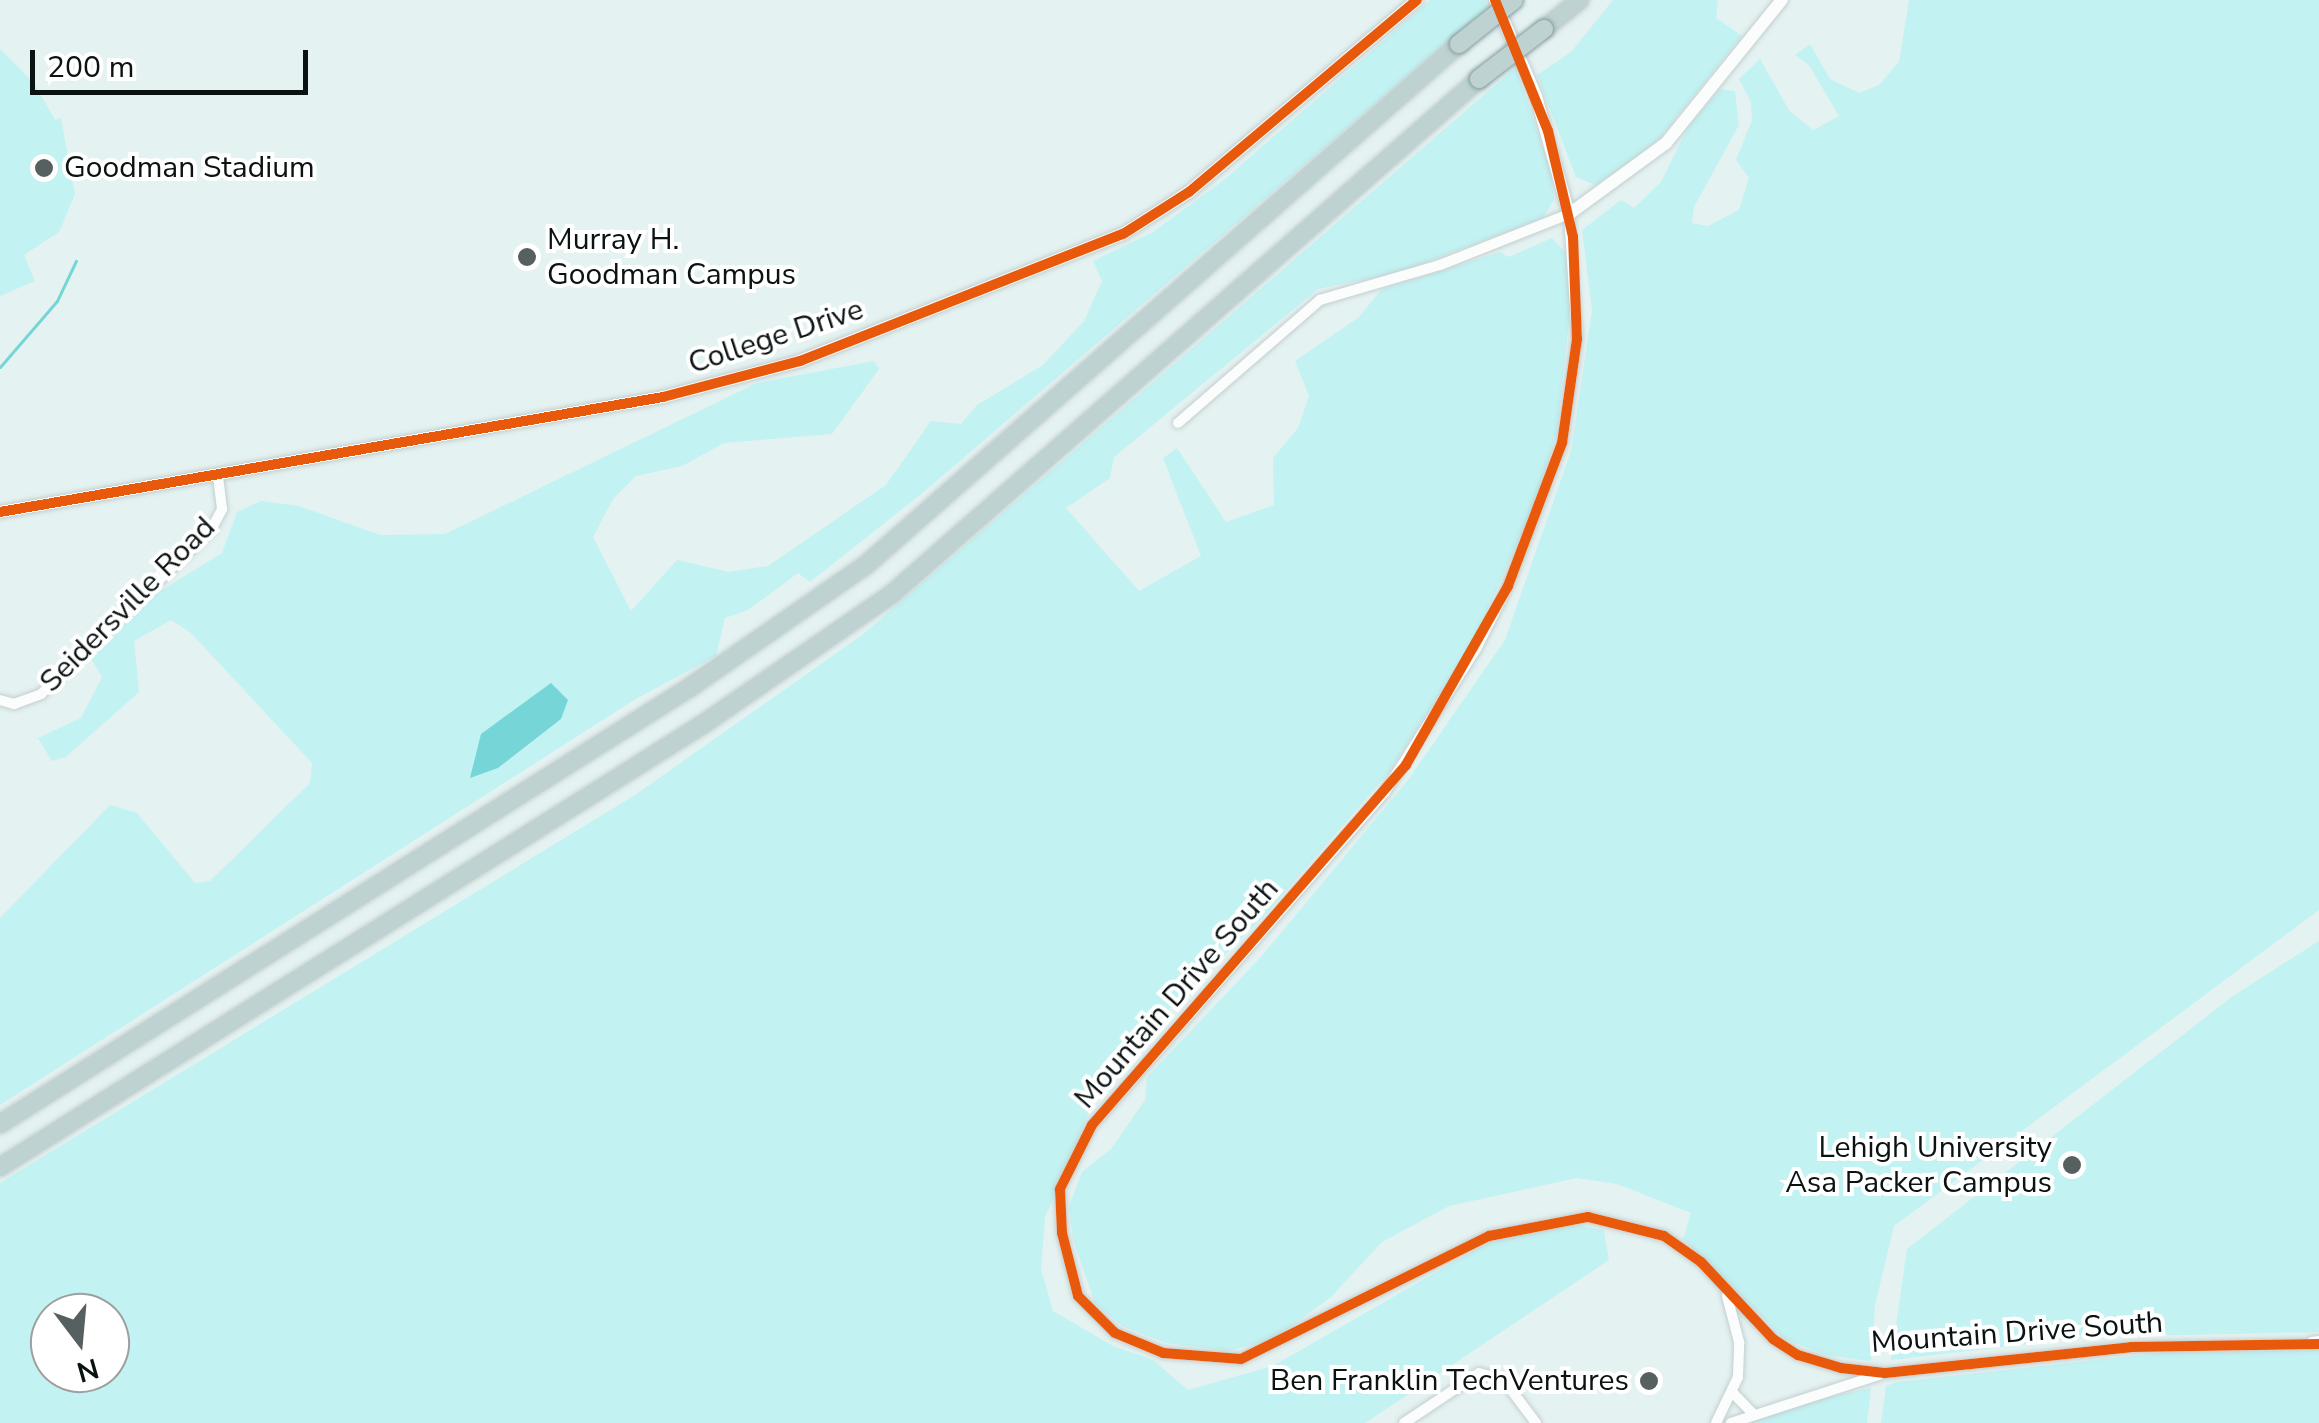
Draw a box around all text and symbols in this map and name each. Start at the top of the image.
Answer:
scale bar [35,30,312,92]
text: 200 m [47,47,134,88]
place label: Goodman Stadium [64,150,315,186]
marker: Goodman Stadium [33,157,55,179]
place label: Murray H. Goodman Campus [547,222,796,292]
marker: Murray H. Goodman Campus [516,246,538,268]
street label: College Drive [684,292,868,382]
street label: Seidersville Road [33,510,223,700]
street label: Mountain Drive South [1067,872,1287,1116]
place label: Lehigh University Asa Packer Campus [1785,1130,2052,1200]
marker: Lehigh University Asa Packer Campus [2061,1154,2083,1176]
north arrow [30,1293,130,1393]
street label: Mountain Drive South [1870,1305,2164,1361]
text: N [72,1349,103,1391]
place label: Ben Franklin TechVentures [1270,1363,1629,1399]
marker: Ben Franklin TechVentures [1638,1370,1660,1392]

